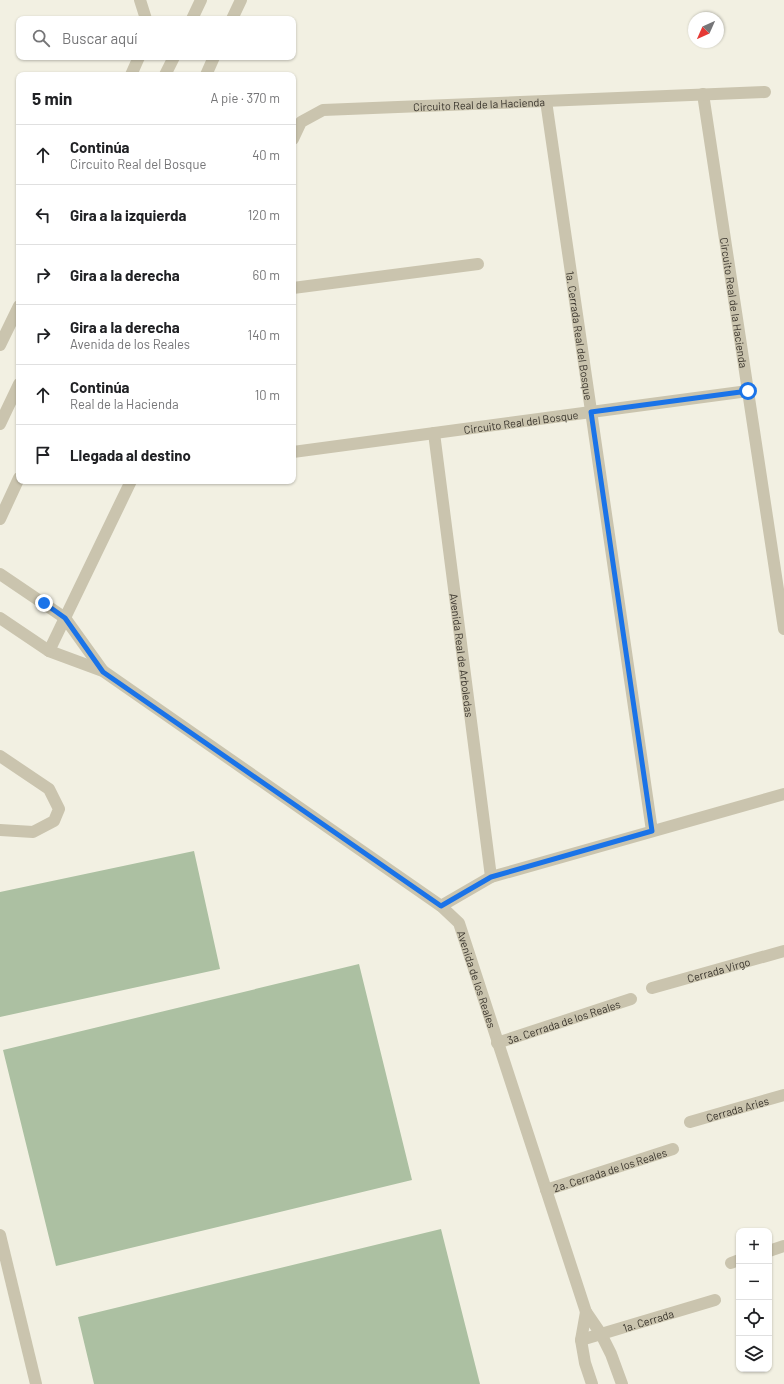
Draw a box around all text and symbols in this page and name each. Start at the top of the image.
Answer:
north arrow [688,12,724,48]
search box [16,16,296,60]
icon: search [30,27,52,49]
text: Buscar aquí [62,29,138,47]
text: 5 min [32,88,72,108]
text: A pie · 370 m [211,90,280,106]
street label: Circuito Real de la Hacienda [413,94,545,113]
text: Continúa [70,138,130,156]
icon: ahead [32,144,54,166]
text: 40 m [252,147,280,163]
text: Circuito Real del Bosque [70,156,206,172]
icon: left [32,204,54,226]
text: Gira a la izquierda [70,206,186,224]
text: 120 m [248,207,280,223]
street label: Circuito Real de la Hacienda [718,236,751,369]
icon: right [32,264,54,286]
text: Gira a la derecha [70,266,180,284]
text: 60 m [253,267,280,283]
street label: 1a. Cerrada Real del Bosque [564,270,596,401]
text: Gira a la derecha [70,318,180,336]
icon: right [32,324,54,346]
text: 140 m [248,327,280,343]
text: Avenida de los Reales [70,336,190,352]
text: Continúa [70,378,130,396]
route start [739,382,757,400]
icon: ahead [32,384,54,406]
text: 10 m [255,387,280,403]
text: Real de la Hacienda [70,396,179,412]
street label: Circuito Real del Bosque [463,407,579,436]
icon: arrive [32,444,54,466]
text: Llegada al destino [70,446,191,464]
street label: Avenida Real de Arboledas [448,592,477,718]
route end [35,594,53,612]
street label: Avenida de los Reales [455,929,499,1029]
street label: Cerrada Virgo [685,954,752,984]
street label: 3a. Cerrada de los Reales [505,997,622,1046]
street label: Cerrada Aries [704,1093,770,1124]
street label: 2a. Cerrada de los Reales [551,1145,668,1194]
map controls [736,1228,772,1372]
button: + [736,1228,772,1264]
button: − [736,1264,772,1300]
button: locate [736,1300,772,1336]
street label: 1a. Cerrada [621,1306,675,1334]
button: layers [736,1336,772,1372]

